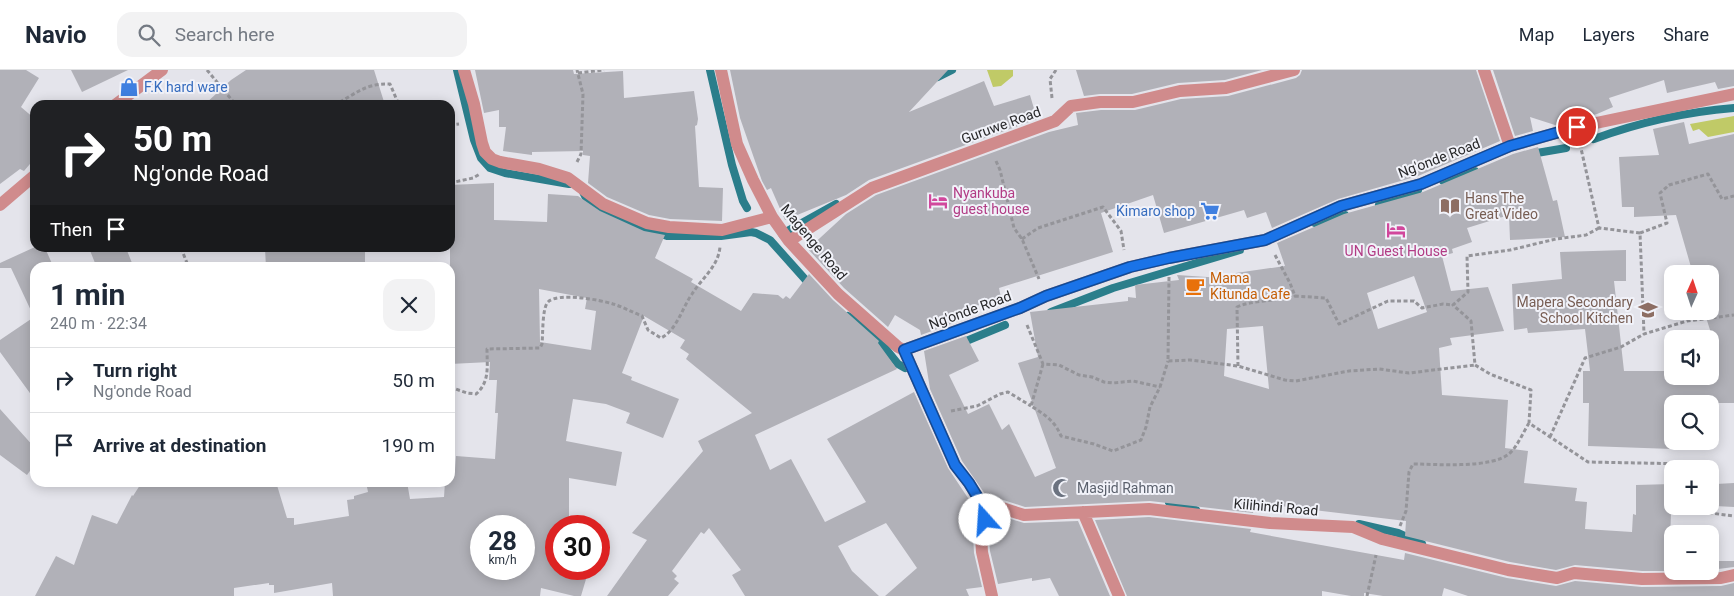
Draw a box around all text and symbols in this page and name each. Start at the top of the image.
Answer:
search box [117,12,467,57]
text: Navio [25,21,87,49]
icon: search [135,21,163,49]
text: Search here [175,23,275,46]
text: Map [1519,24,1554,45]
text: Layers [1582,24,1635,45]
text: Share [1663,24,1709,45]
shop icon: F.K hard ware [118,76,140,98]
place label: F.K hard ware [144,79,228,95]
street label: Guruwe Road [959,103,1043,147]
pin [1556,106,1598,148]
icon: arrive [1563,113,1591,141]
text: 50 m [133,119,212,160]
icon: right [50,120,115,185]
street label: Ng'onde Road [1396,135,1482,181]
text: Ng'onde Road [133,161,269,186]
place label: Nyankuba guest house [953,185,1029,217]
hotel icon: Nyankuba guest house [927,190,949,212]
place label: Hans The Great Video [1465,190,1538,222]
library icon: Hans The Great Video [1439,195,1461,217]
supermarket icon: Kimaro shop [1199,200,1221,222]
street label: Magenge Road [778,201,850,283]
place label: Kimaro shop [1116,203,1195,219]
icon: arrive [102,215,130,243]
text: Then [50,218,92,241]
hotel icon: UN Guest House [1385,219,1407,241]
place label: UN Guest House [1345,243,1447,259]
north arrow [1664,265,1719,320]
map controls [1664,265,1719,580]
place label: Mama Kitunda Cafe [1210,270,1290,302]
cafe icon: Mama Kitunda Cafe [1184,275,1206,297]
text: 1 min [50,277,125,312]
button: close [383,279,435,331]
street label: Ng'onde Road [927,288,1013,332]
place label: Mapera Secondary School Kitchen [1517,294,1633,326]
school or university icon: Mapera Secondary School Kitchen [1637,299,1659,321]
text: 240 m · 22:34 [50,314,147,333]
button: sound [1664,330,1719,385]
text: Turn right [93,359,177,382]
icon: right [50,366,78,394]
text: 50 m [392,369,435,392]
text: Ng'onde Road [93,382,192,401]
button: search [1664,395,1719,450]
icon: arrive [50,431,78,459]
text: Arrive at destination [93,434,266,457]
text: 190 m [382,434,435,457]
button: + [1664,460,1719,515]
mosque icon: Masjid Rahman [1051,477,1073,499]
place label: Masjid Rahman [1077,480,1174,496]
position arrow [958,493,1010,545]
street label: Kilihindi Road [1233,495,1319,519]
speed limit sign: 30 [545,515,610,580]
button: − [1664,525,1719,580]
text: 28 [488,527,517,556]
text: km/h [488,553,517,567]

